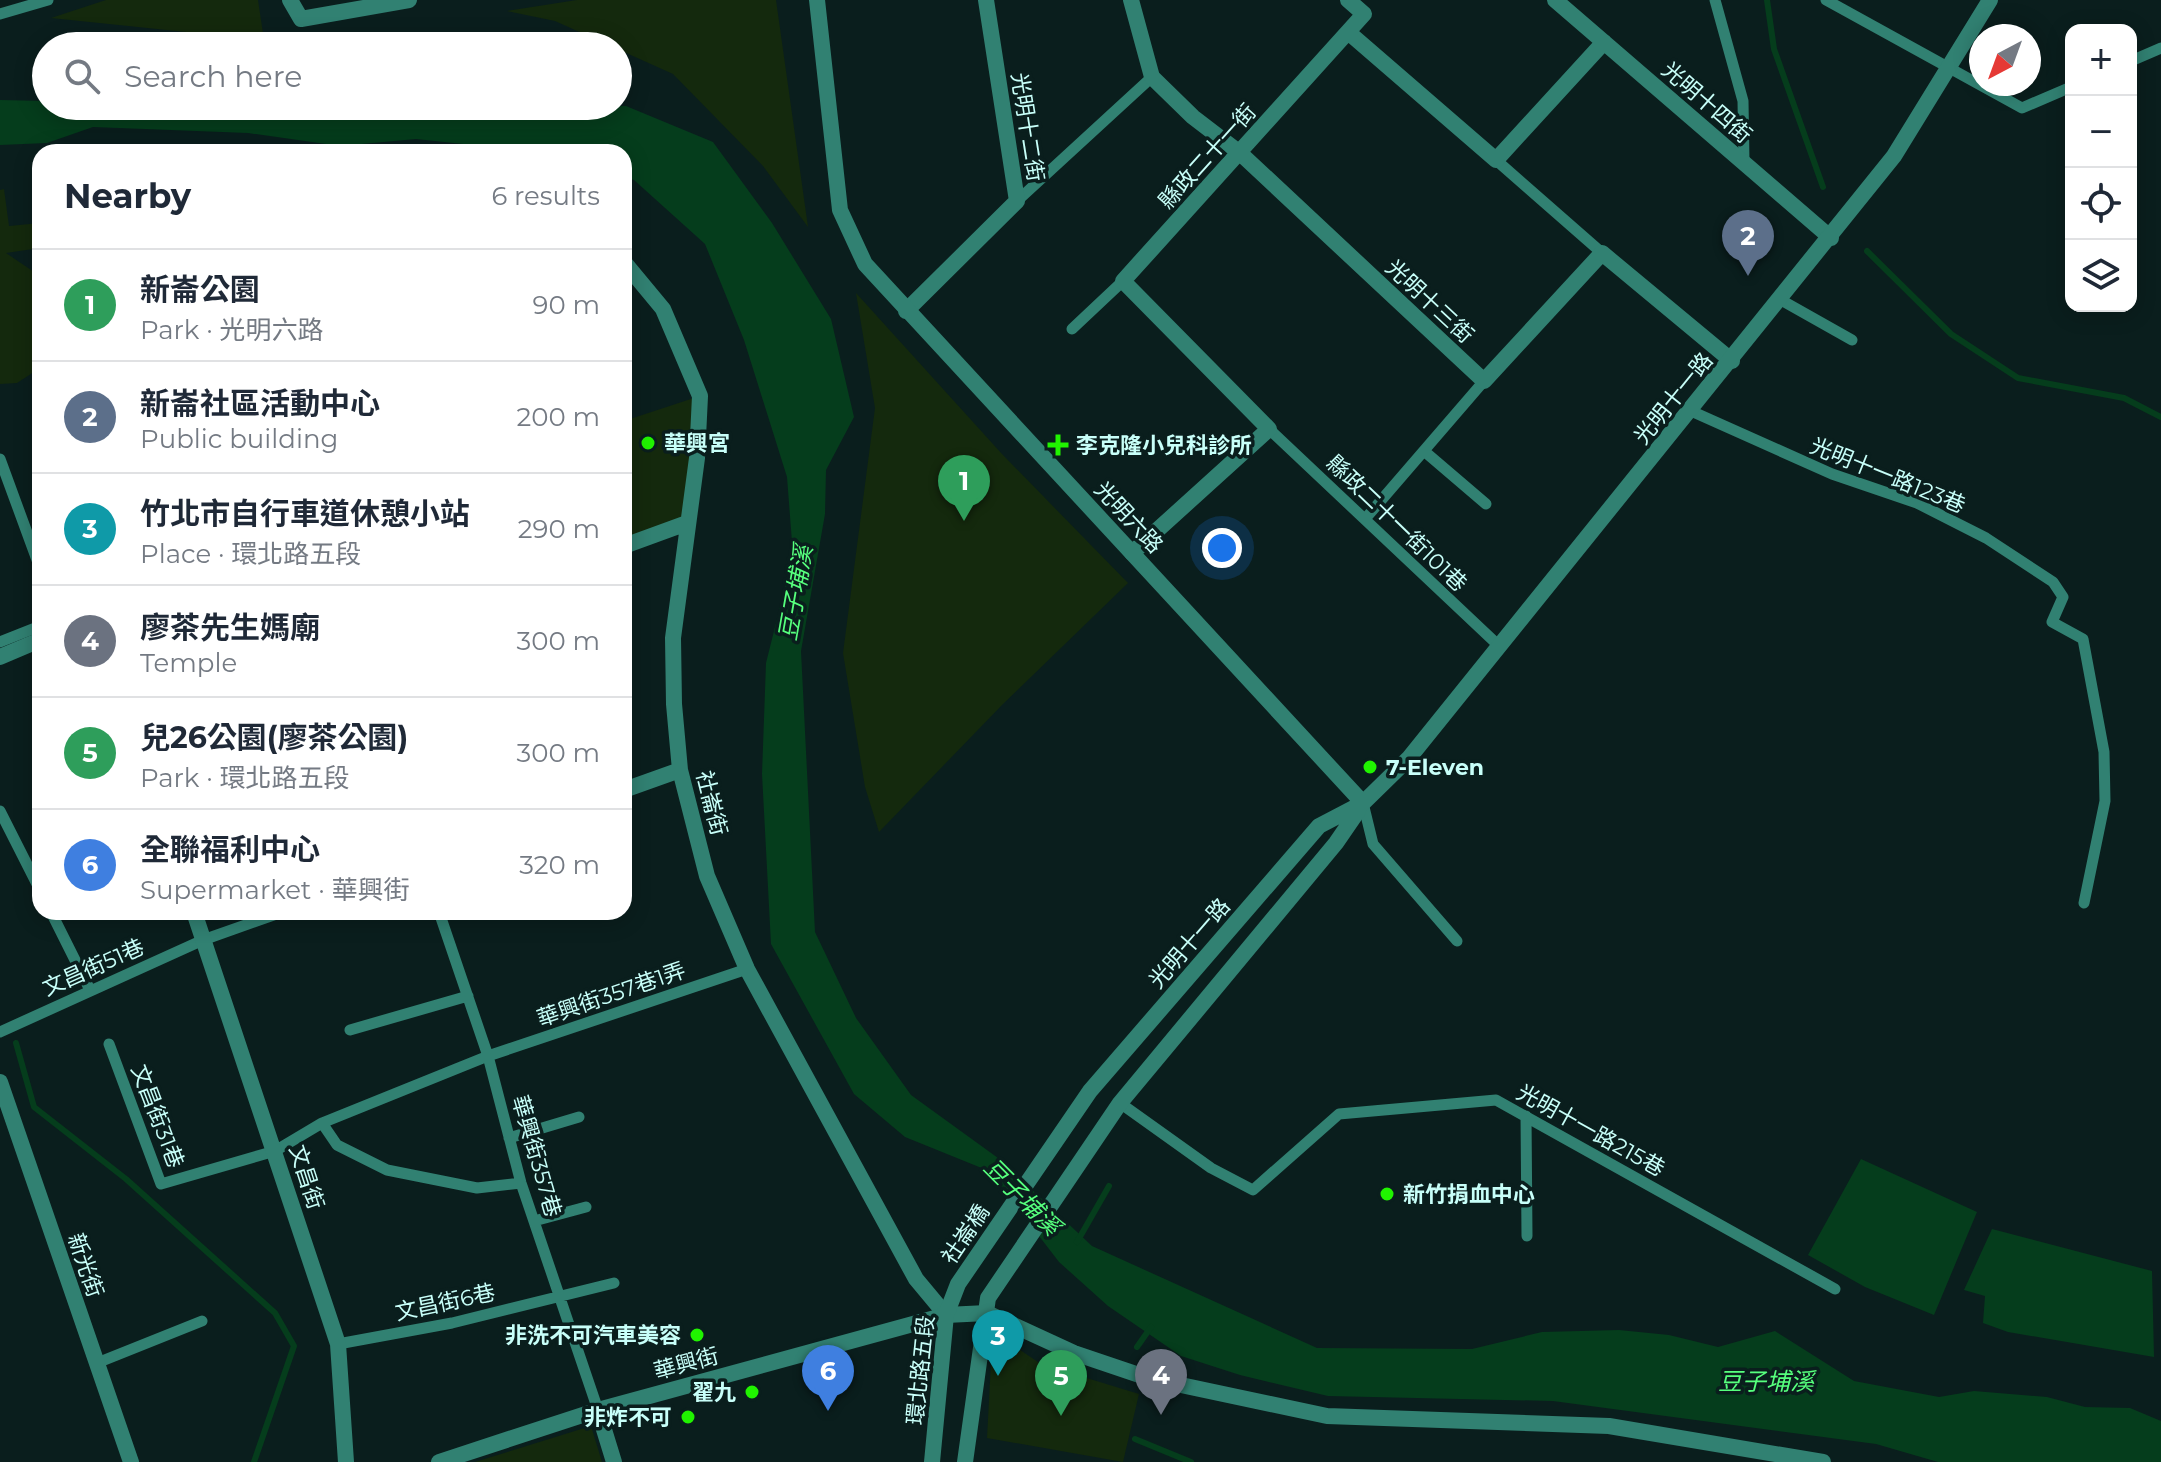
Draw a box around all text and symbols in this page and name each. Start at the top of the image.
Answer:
north arrow [1969,24,2041,96]
map controls [2065,24,2137,312]
button: + [2065,24,2137,96]
search box [32,32,632,120]
icon: search [60,54,104,98]
street label: 光明十四街 [1656,56,1757,149]
text: Search here [124,58,302,95]
street label: 光明十二街 [1006,71,1049,184]
button: − [2065,96,2137,168]
street label: 縣政二十一街 [1153,98,1262,214]
button: locate [2065,168,2137,240]
text: Nearby [64,175,191,217]
text: 6 results [491,180,600,212]
pin: 2 [1722,210,1774,276]
button: layers [2065,240,2137,312]
street label: 光明十三街 [1380,254,1479,349]
text: 新崙公園 [140,271,260,308]
text: 1 [85,289,95,321]
text: 90 m [533,289,600,321]
text: Park · 光明六路 [140,314,324,346]
street label: 光明十一路 [1628,347,1718,450]
text: 新崙社區活動中心 [140,385,380,422]
text: 2 [82,401,98,433]
text: 200 m [516,401,600,433]
text: Public building [140,423,338,455]
place label: 華興宮 [664,430,730,457]
place label: 李克隆小兒科診所 [1076,432,1252,459]
street label: 光明十一路123巷 [1806,432,1969,519]
marker: 華興宮 [639,434,657,452]
marker: 李克隆小兒科診所 [1047,434,1069,456]
street label: 縣政二十一街101巷 [1321,450,1472,597]
pin: 1 [938,455,990,521]
street label: 光明六路 [1089,476,1169,559]
text: 竹北市自行車道休憩小站 [140,495,470,532]
text: 3 [82,513,98,545]
text: 290 m [518,513,600,545]
your location [1202,528,1242,568]
text: Place · 環北路五段 [140,538,361,570]
water label: 豆子埔溪 [773,540,819,643]
text: 廖茶先生媽廟 [140,609,320,646]
text: 4 [81,625,99,657]
text: 300 m [517,625,600,657]
text: Temple [140,647,237,679]
text: 兒26公園(廖茶公園) [140,719,408,756]
text: 5 [82,737,98,769]
text: 300 m [517,737,600,769]
place label: 7-Eleven [1386,754,1484,781]
marker: 7-Eleven [1361,758,1379,776]
text: Park · 環北路五段 [140,762,350,794]
street label: 社崙街 [690,768,733,838]
text: 全聯福利中心 [140,831,320,868]
text: 6 [82,849,98,881]
text: 320 m [519,849,600,881]
text: Supermarket · 華興街 [140,874,410,906]
street label: 光明十一路 [1143,893,1236,994]
street label: 文昌街51巷 [38,933,148,1002]
street label: 華興街357巷1弄 [533,956,689,1033]
street label: 文昌街31巷 [126,1061,190,1172]
street label: 光明十一路215巷 [1512,1079,1669,1182]
street label: 華興街357巷 [506,1092,567,1220]
street label: 文昌街 [283,1142,330,1213]
water label: 豆子埔溪 [978,1152,1069,1243]
place label: 新竹捐血中心 [1403,1181,1535,1208]
marker: 新竹捐血中心 [1378,1185,1396,1203]
street label: 社崙橋 [936,1199,995,1269]
street label: 新光街 [62,1230,109,1301]
street label: 文昌街6巷 [393,1279,498,1326]
pin: 3 [972,1310,1024,1376]
street label: 環北路五段 [901,1314,940,1426]
place label: 非洗不可汽車美容 [505,1322,681,1349]
marker: 非洗不可汽車美容 [688,1326,706,1344]
street label: 華興街 [651,1342,722,1385]
pin: 6 [802,1345,854,1411]
pin: 4 [1135,1349,1187,1415]
pin: 5 [1035,1350,1087,1416]
water label: 豆子埔溪 [1718,1367,1817,1396]
place label: 翟九 [692,1379,736,1406]
marker: 翟九 [743,1383,761,1401]
place label: 非炸不可 [584,1404,672,1431]
marker: 非炸不可 [679,1408,697,1426]

